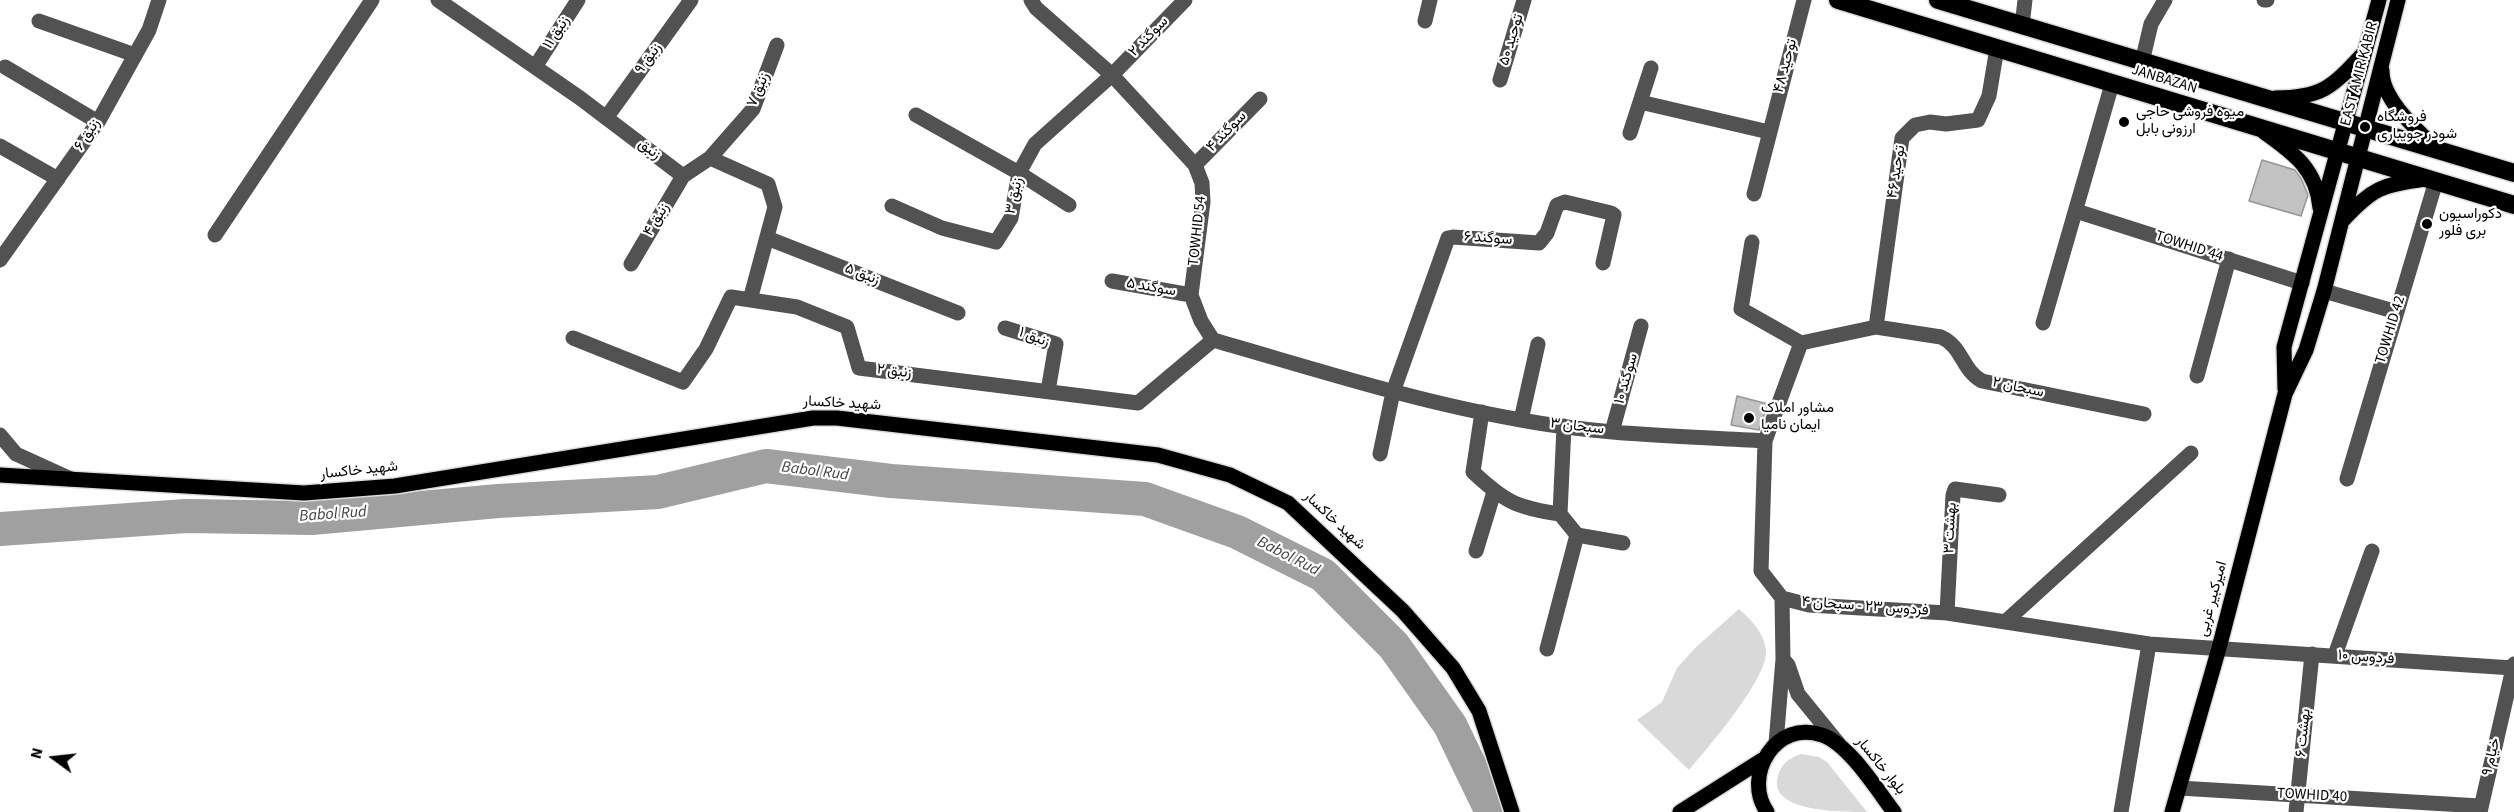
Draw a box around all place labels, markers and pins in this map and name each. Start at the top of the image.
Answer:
place label: میوه فروشی حاجی ارزونی بابل [2136,104,2244,139]
place label: فروشگاه شودر جویباری [2377,109,2457,144]
marker: میوه فروشی حاجی ارزونی بابل [2117,115,2131,129]
marker: فروشگاه شودر جویباری [2358,120,2372,134]
place label: دکوراسیون بری فلور [2439,206,2502,241]
marker: دکوراسیون بری فلور [2420,217,2434,231]
place label: مشاور املاک ایمان نامیا [1761,400,1834,435]
marker: مشاور املاک ایمان نامیا [1742,411,1756,425]

